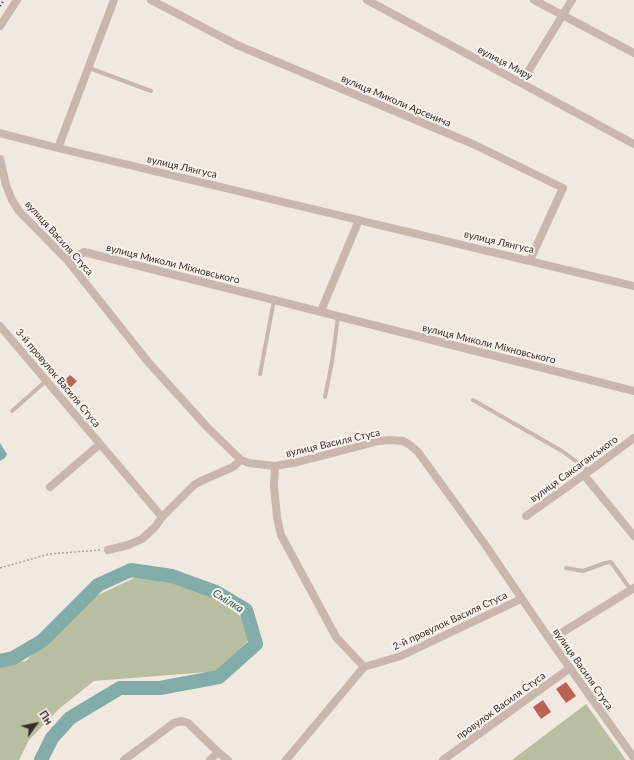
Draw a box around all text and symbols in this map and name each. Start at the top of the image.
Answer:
street label: вулиця Миру [476,44,534,82]
street label: вулиця Миколи Арсенича [339,72,453,130]
street label: вулиця Лянгуса [146,153,218,181]
street label: вулиця Василя Стуса [22,198,96,278]
street label: вулиця Лянгуса [463,228,535,256]
street label: вулиця Миколи Міхновського [105,242,241,286]
street label: вулиця Миколи Міхновського [421,322,557,366]
street label: 3-й провулок Василя Стуса [13,326,103,430]
street label: вулиця Василя Стуса [285,426,381,460]
street label: вулиця Саксаганського [528,433,620,505]
water label: Смілка [210,586,246,616]
street label: 2-й провулок Василя Стуса [391,589,509,653]
street label: вулиця Василя Стуса [551,626,615,712]
street label: провулок Василя Стуса [454,670,548,742]
north arrow [16,704,56,744]
text: Пн [37,708,56,727]

